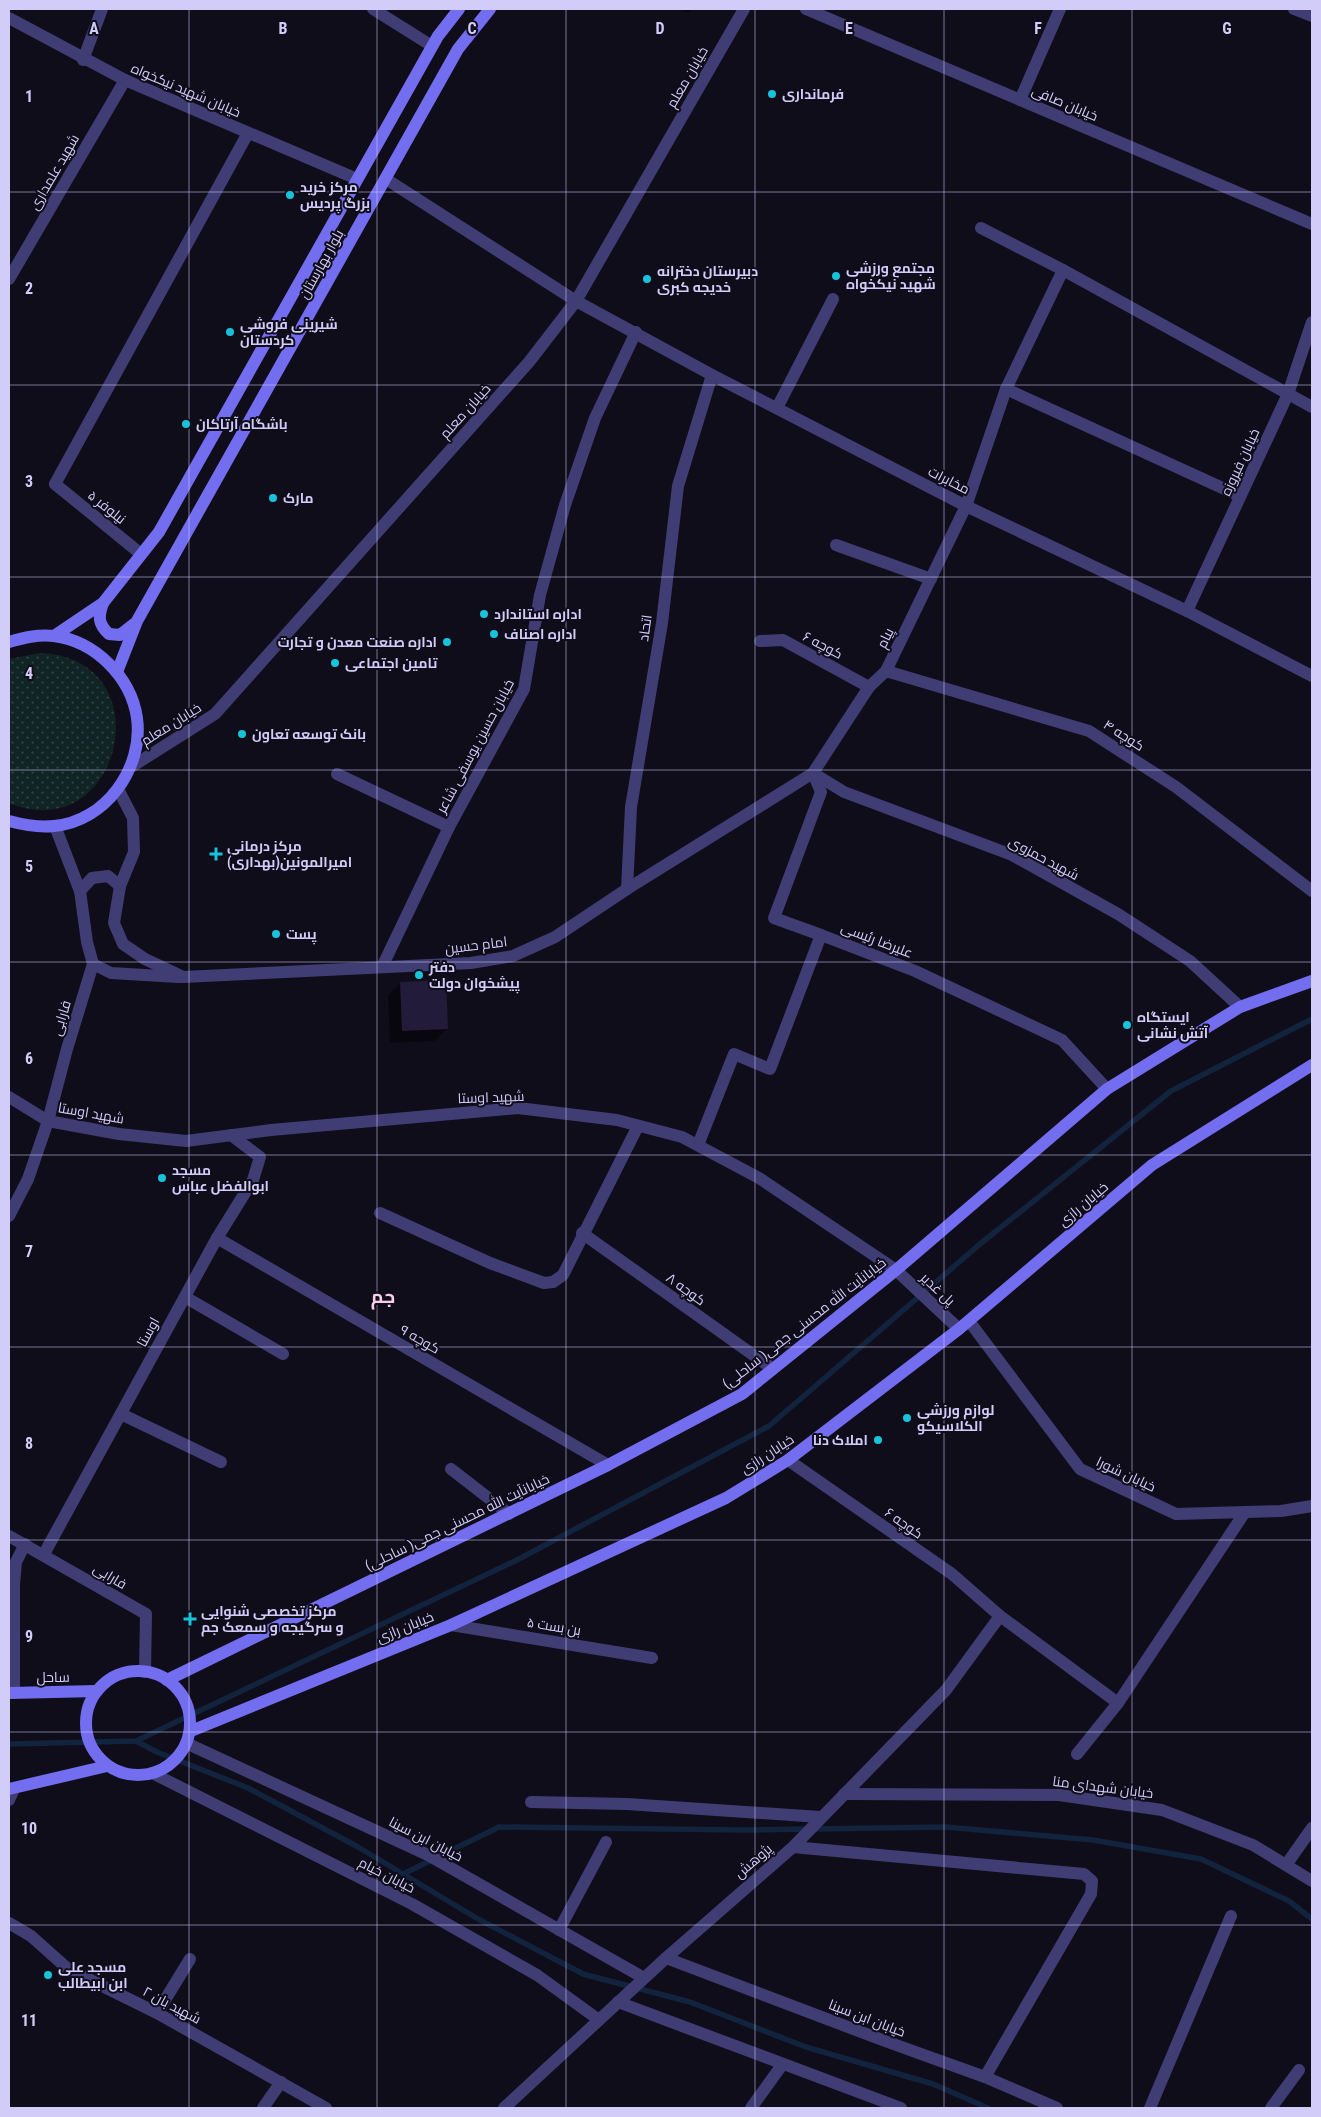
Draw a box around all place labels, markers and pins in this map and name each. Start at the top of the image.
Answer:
place label: فرمانداری [782,86,844,103]
marker: فرمانداری [766,88,778,100]
place label: مرکز خرید بزرگ پردیس [300,179,370,214]
marker: مرکز خرید بزرگ پردیس [284,189,296,201]
place label: مجتمع ورزشی شهید نیکخواه [846,260,936,293]
place label: دبیرستان دخترانه خدیجه کبری [657,263,758,296]
marker: مجتمع ورزشی شهید نیکخواه [830,270,842,282]
marker: دبیرستان دخترانه خدیجه کبری [641,273,653,285]
place label: شیرینی فروشی کردستان [240,316,338,349]
marker: شیرینی فروشی کردستان [224,326,236,338]
place label: باشگاه آرتاکان [196,416,288,432]
marker: باشگاه آرتاکان [180,418,192,430]
place label: مارک [283,490,314,506]
marker: مارک [267,492,279,504]
place label: اداره استاندارد [494,606,582,622]
marker: اداره استاندارد [478,608,490,620]
place label: اداره اصناف [504,626,577,642]
marker: اداره اصناف [488,628,500,640]
place label: اداره صنعت معدن و تجارت [278,634,437,651]
marker: اداره صنعت معدن و تجارت [441,636,453,648]
place label: تامین اجتماعی [345,655,438,672]
marker: تامین اجتماعی [329,657,341,669]
place label: بانک توسعه تعاون [252,726,366,743]
marker: بانک توسعه تعاون [236,728,248,740]
place label: مرکز درمانی امیرالمونین(بهداری) [227,838,352,871]
marker: مرکز درمانی امیرالمونین(بهداری) [209,847,223,861]
place label: پست [286,926,317,945]
marker: پست [270,928,282,940]
place label: دفتر پیشخوان دولت [428,959,520,994]
marker: دفتر پیشخوان دولت [413,969,425,981]
place label: ایستگاه آتش نشانی [1137,1009,1209,1042]
marker: ایستگاه آتش نشانی [1121,1019,1133,1031]
place label: مسجد ابوالفضل عباس [172,1162,269,1195]
marker: مسجد ابوالفضل عباس [156,1172,168,1184]
place label: لوازم ورزشی الکلاسیکو [917,1402,995,1435]
marker: لوازم ورزشی الکلاسیکو [901,1412,913,1424]
place label: املاک دنا [813,1432,868,1448]
marker: املاک دنا [872,1434,884,1446]
place label: مرکز تخصصی شنوایی و سرگیجه و سمعک جم [201,1603,344,1637]
marker: مرکز تخصصی شنوایی و سرگیجه و سمعک جم [183,1612,197,1626]
place label: مسجد علی ابن ابیطالب [58,1959,128,1992]
marker: مسجد علی ابن ابیطالب [42,1969,54,1981]

